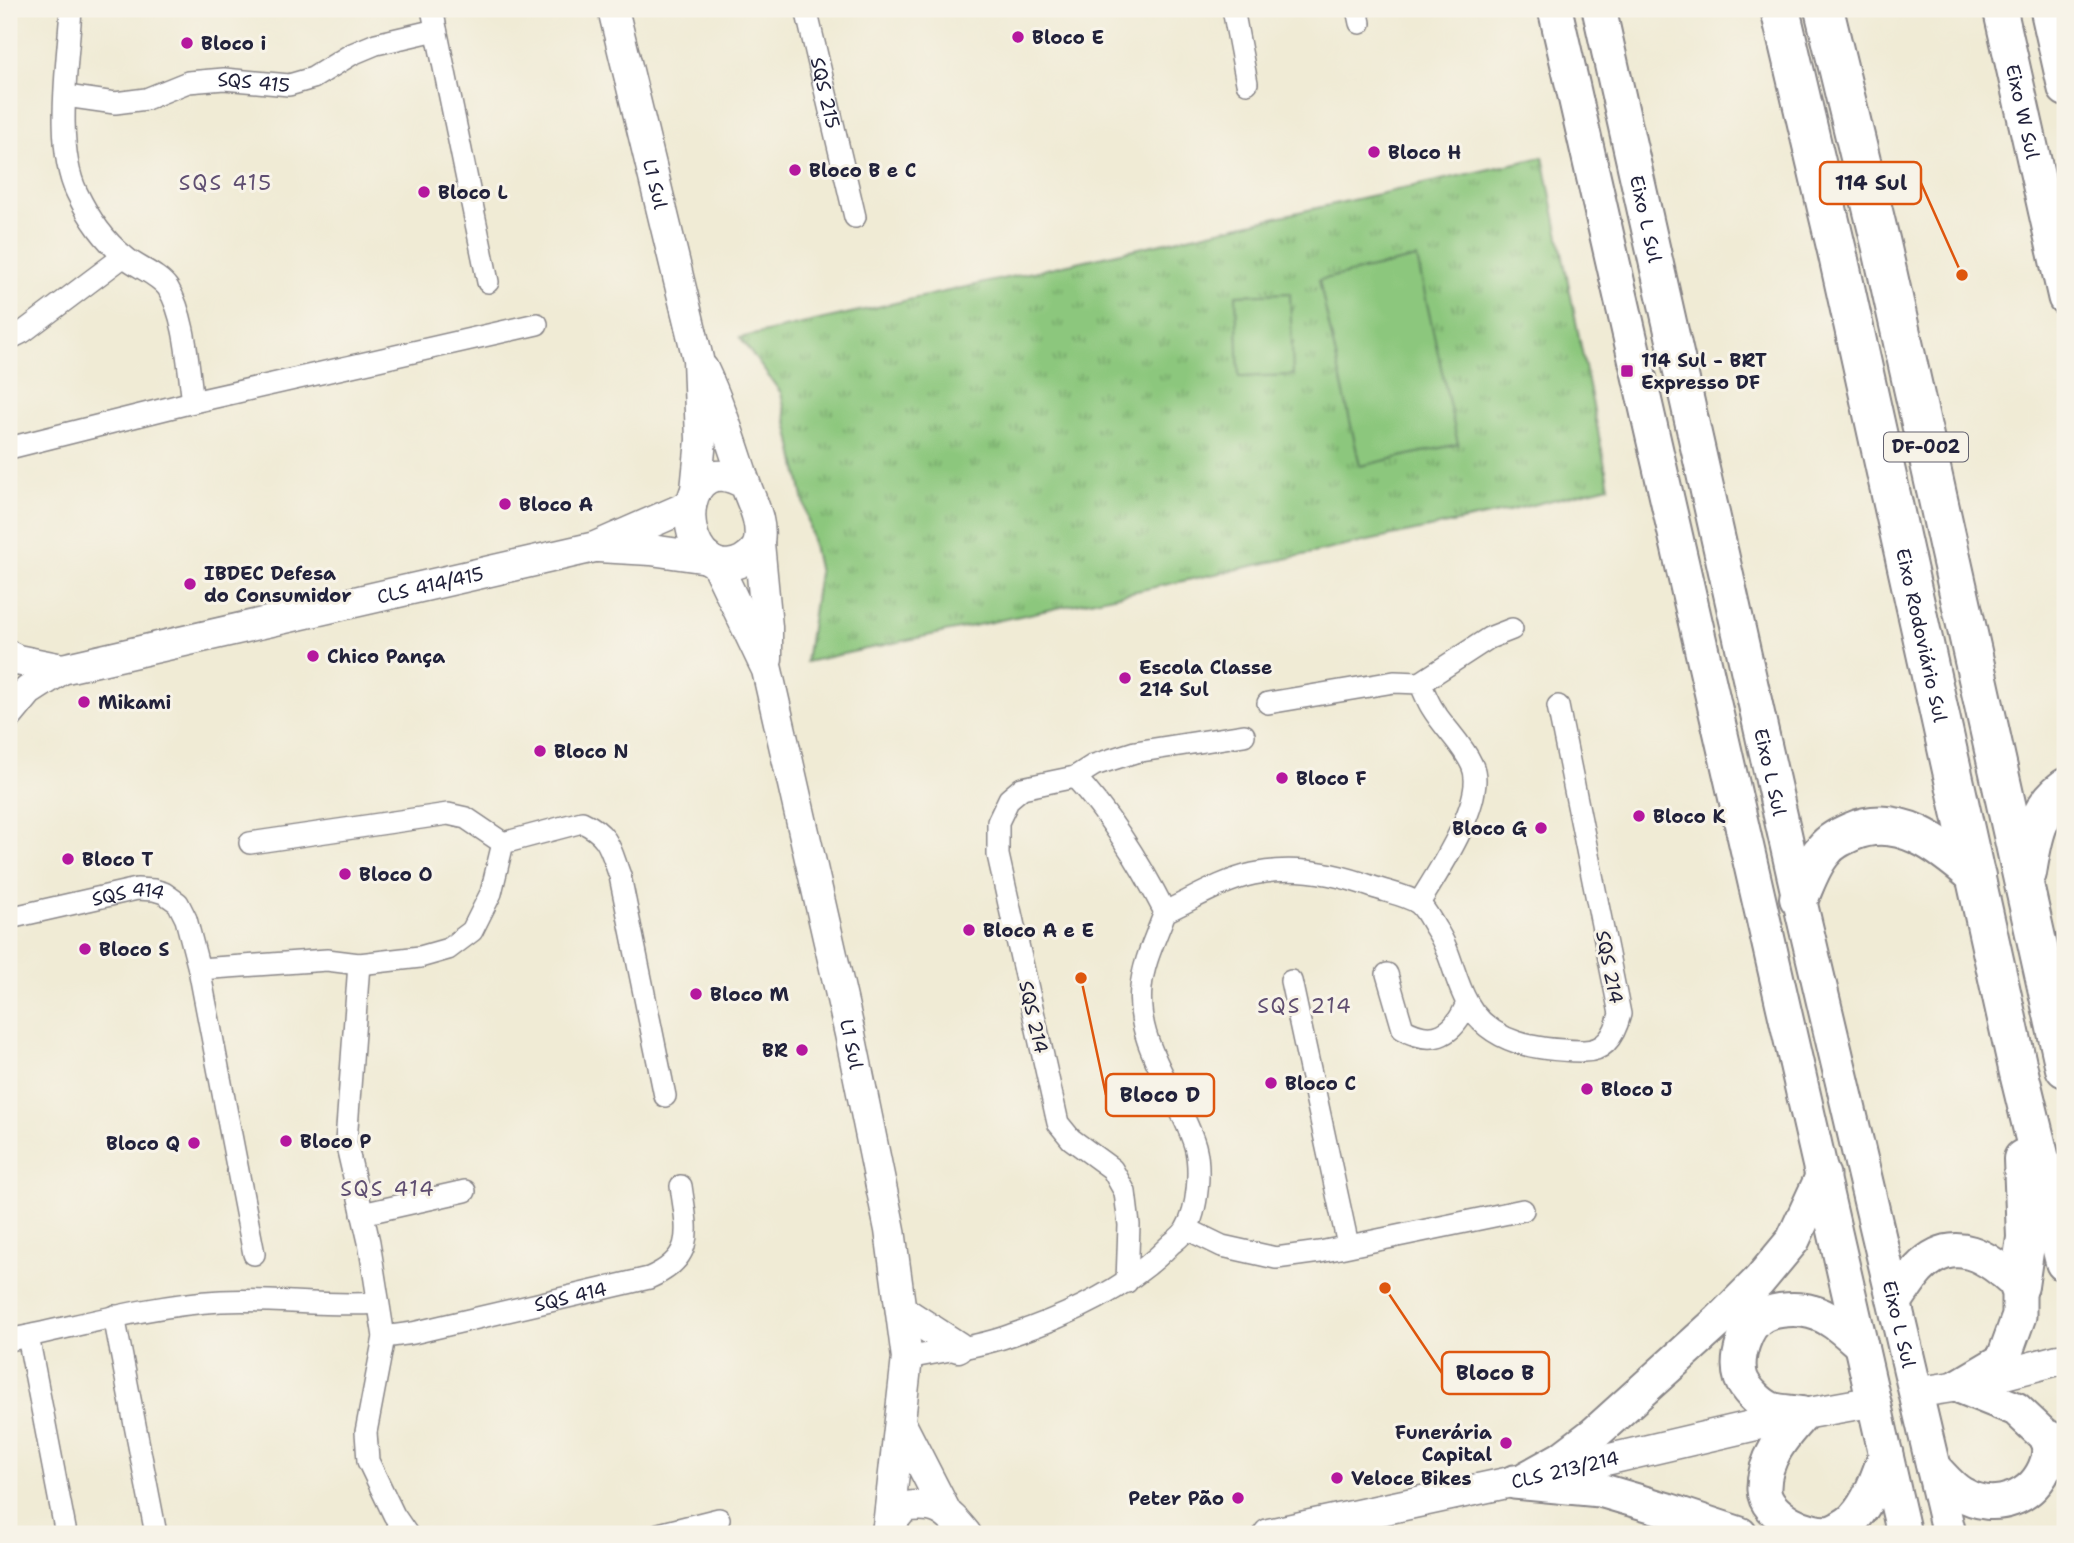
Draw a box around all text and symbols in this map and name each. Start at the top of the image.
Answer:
place label: Bloco E [1032,25,1104,50]
marker: Bloco E [1010,29,1026,45]
place label: Bloco i [201,31,266,56]
marker: Bloco i [179,35,195,51]
street label: SQS 215 [805,55,846,131]
street label: Eixo W Sul [2000,62,2045,162]
street label: SQS 415 [216,67,291,98]
place label: Bloco H [1388,140,1461,165]
marker: Bloco H [1366,144,1382,160]
street label: L1 Sul [637,157,673,212]
place label: Bloco B e C [809,158,916,183]
marker: Bloco B e C [787,162,803,178]
callout: 114 Sul [1820,162,1921,204]
district label: SQS 415 [179,169,273,197]
text: 114 Sul [1835,169,1907,197]
street label: Eixo L Sul [1624,173,1668,265]
place label: Bloco L [438,180,508,205]
marker: Bloco L [416,184,432,200]
place label: 114 Sul - BRT Expresso DF [1641,348,1767,395]
marker: 114 Sul - BRT Expresso DF [1619,363,1635,379]
road number: DF-002 [1884,432,1968,462]
place label: Bloco A [519,492,593,517]
marker: Bloco A [497,496,513,512]
street label: Eixo Rodoviário Sul [1890,546,1953,725]
place label: IBDEC Defesa do Consumidor [204,561,352,608]
street label: CLS 414/415 [374,561,486,610]
marker: IBDEC Defesa do Consumidor [182,576,198,592]
place label: Chico Pança [327,644,445,669]
marker: Chico Pança [305,648,321,664]
place label: Escola Classe 214 Sul [1139,655,1272,702]
marker: Escola Classe 214 Sul [1117,670,1133,686]
place label: Mikami [98,690,171,715]
marker: Mikami [76,694,92,710]
street label: Eixo L Sul [1748,726,1792,818]
place label: Bloco N [554,739,628,764]
marker: Bloco N [532,743,548,759]
place label: Bloco F [1296,766,1367,791]
marker: Bloco F [1274,770,1290,786]
place label: Bloco K [1653,804,1725,829]
marker: Bloco K [1631,808,1647,824]
place label: Bloco G [1452,816,1527,841]
marker: Bloco G [1533,820,1549,836]
place label: Bloco T [82,847,153,872]
marker: Bloco T [60,851,76,867]
place label: Bloco O [359,862,433,887]
marker: Bloco O [337,866,353,882]
street label: SQS 414 [89,877,168,912]
place label: Bloco A e E [983,918,1094,943]
marker: Bloco A e E [961,922,977,938]
street label: SQS 214 [1590,928,1629,1006]
place label: Bloco S [99,937,169,962]
marker: Bloco S [77,941,93,957]
street label: SQS 214 [1013,978,1054,1056]
place label: Bloco M [710,982,789,1007]
marker: Bloco M [688,986,704,1002]
district label: SQS 214 [1257,992,1353,1020]
street label: L1 Sul [834,1017,869,1072]
place label: BR [762,1038,788,1063]
marker: BR [794,1042,810,1058]
place label: Bloco C [1285,1071,1356,1096]
callout: Bloco D [1106,1074,1214,1116]
marker: Bloco C [1263,1075,1279,1091]
place label: Bloco J [1601,1077,1673,1102]
text: Bloco D [1120,1081,1200,1109]
marker: Bloco J [1579,1081,1595,1097]
place label: Bloco P [300,1129,371,1154]
place label: Bloco Q [106,1131,180,1156]
marker: Bloco P [278,1133,294,1149]
marker: Bloco Q [186,1135,202,1151]
district label: SQS 414 [340,1175,436,1203]
street label: SQS 414 [532,1276,609,1317]
street label: Eixo L Sul [1877,1278,1921,1371]
callout: Bloco B [1442,1352,1549,1394]
text: Bloco B [1456,1359,1534,1387]
place label: Funerária Capital [1395,1420,1492,1467]
marker: Funerária Capital [1498,1435,1514,1451]
street label: CLS 213/214 [1509,1445,1622,1495]
place label: Veloce Bikes [1351,1466,1472,1491]
marker: Veloce Bikes [1329,1470,1345,1486]
place label: Peter Pão [1128,1486,1224,1511]
marker: Peter Pão [1230,1490,1246,1506]

